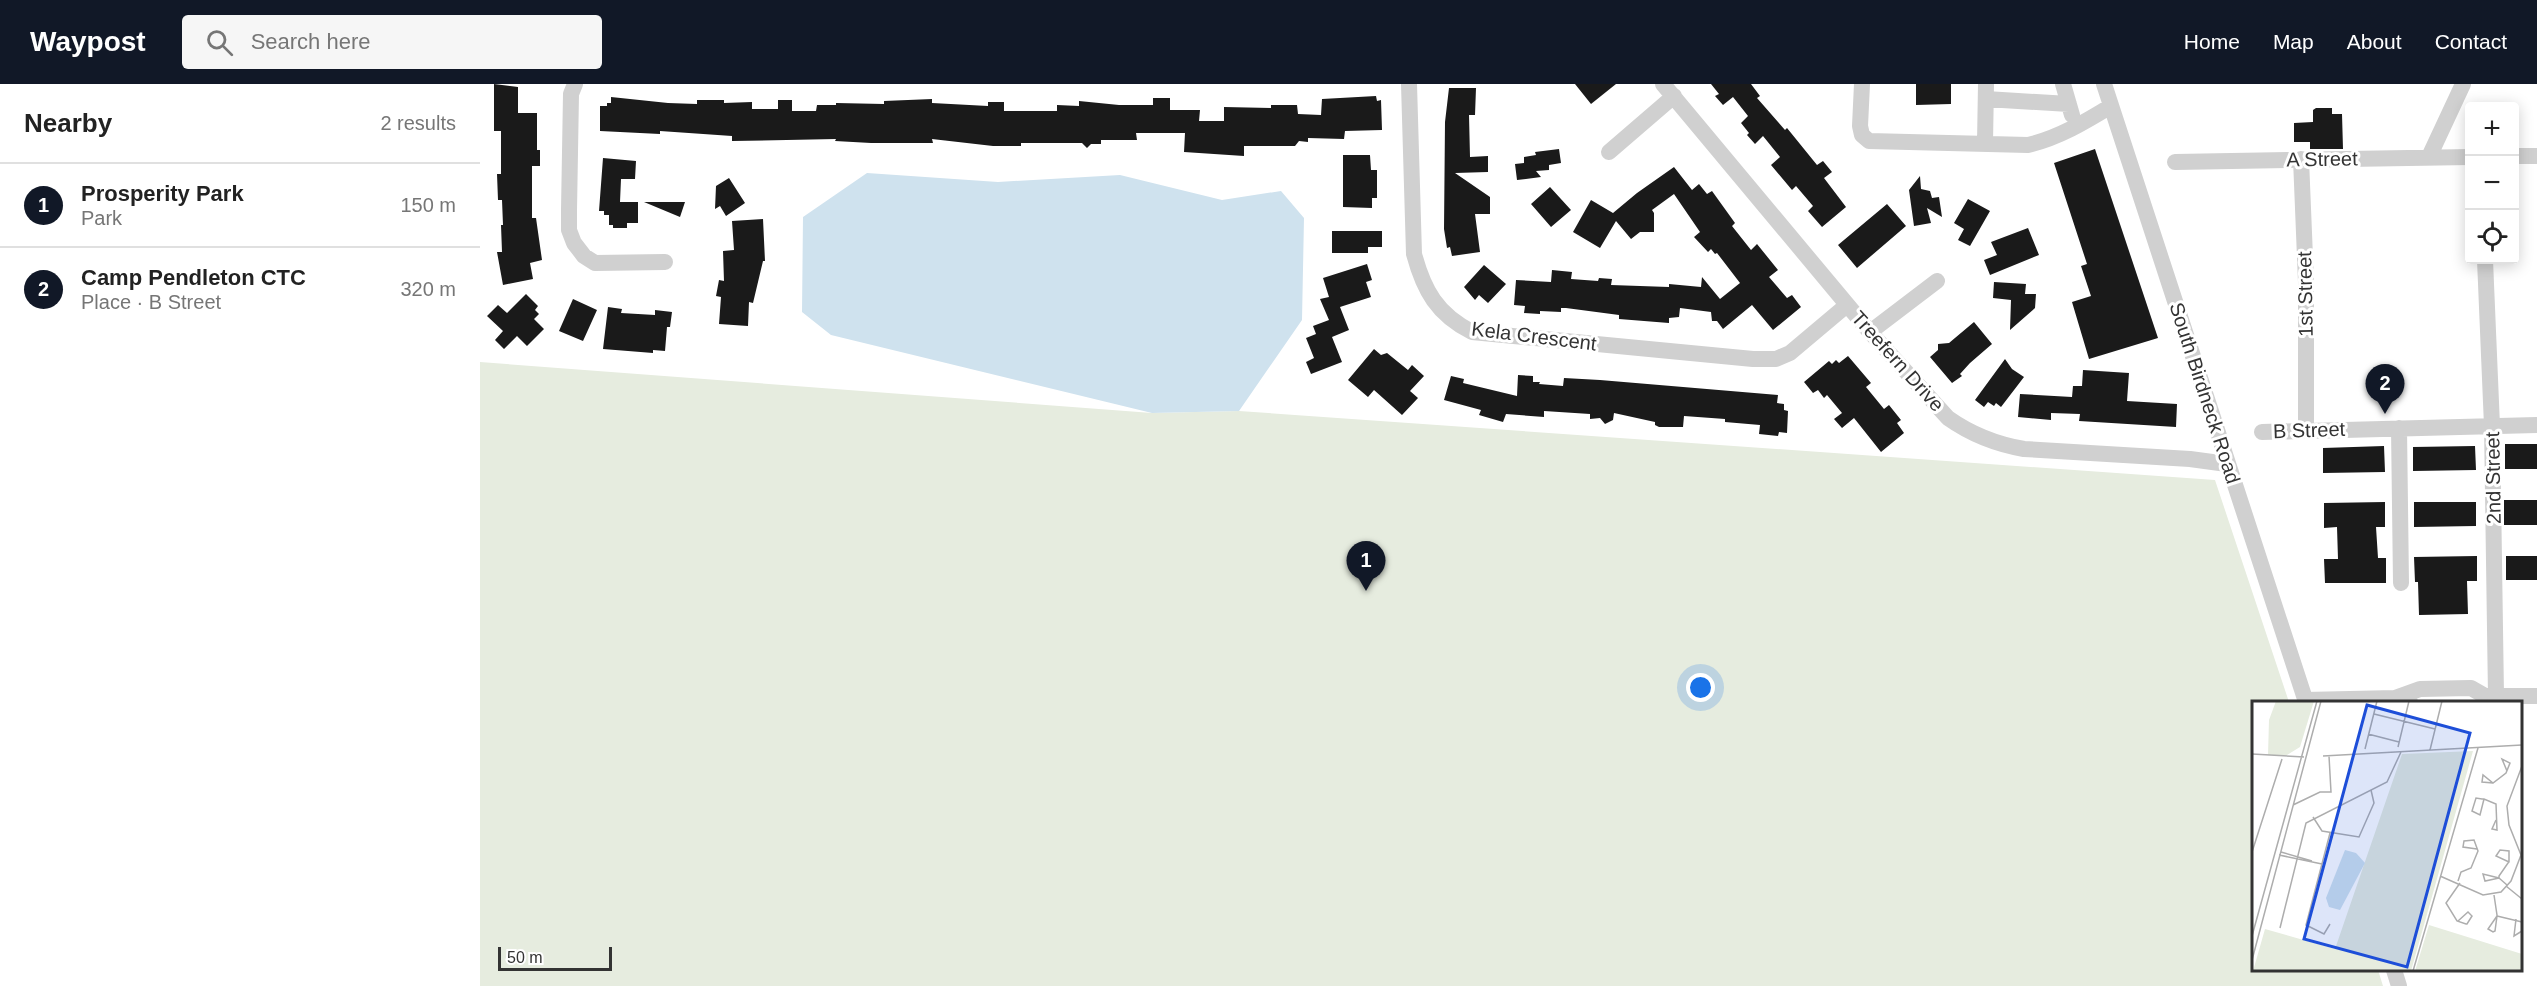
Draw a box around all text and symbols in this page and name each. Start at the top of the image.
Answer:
search box [182,15,602,69]
text: Waypost [30,26,146,57]
icon: search [203,26,236,59]
text: Search here [251,29,371,54]
text: Home [2184,30,2240,53]
text: Map [2273,30,2314,53]
text: About [2347,30,2402,53]
text: Contact [2435,30,2507,53]
map controls [2465,102,2519,264]
button: + [2465,102,2519,156]
text: Nearby [24,108,112,138]
text: 2 results [380,112,456,134]
street label: A Street [2286,147,2358,171]
button: − [2465,156,2519,210]
text: Prosperity Park [81,181,244,206]
text: 1 [38,194,49,216]
text: 150 m [400,194,456,216]
text: Park [81,207,122,229]
button: locate [2465,210,2519,264]
street label: 1st Street [2293,251,2317,337]
text: Camp Pendleton CTC [81,265,306,290]
text: 2 [38,278,49,300]
text: 320 m [400,278,456,300]
text: Place · B Street [81,291,221,313]
street label: South Birdneck Road [2165,300,2245,486]
street label: Treefern Drive [1847,306,1949,416]
street label: Kela Crescent [1470,317,1598,355]
pin: 2 [2366,364,2404,414]
street label: B Street [2273,418,2346,442]
street label: 2nd Street [2481,431,2505,524]
pin: 1 [1346,542,1386,591]
your location [1686,673,1715,702]
inset map [2252,701,2522,971]
scale bar [498,944,612,972]
text: 50 m [507,949,543,966]

